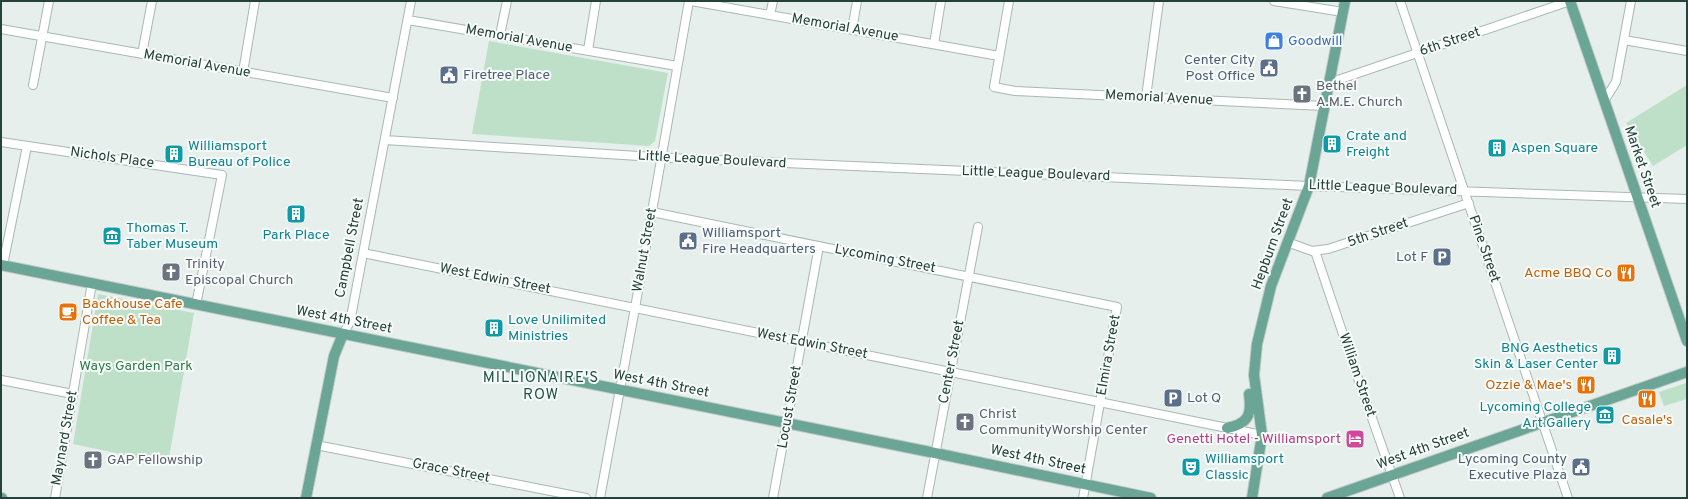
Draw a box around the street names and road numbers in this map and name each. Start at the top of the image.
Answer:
street label: Memorial Avenue [790,10,900,46]
street label: Memorial Avenue [464,21,574,57]
street label: 6th Street [1417,24,1483,60]
street label: Memorial Avenue [142,46,252,82]
street label: Memorial Avenue [1104,87,1214,109]
street label: Market Street [1620,124,1664,210]
street label: Nichols Place [69,144,155,172]
street label: Little League Boulevard [637,148,787,172]
street label: Little League Boulevard [961,163,1111,185]
street label: Little League Boulevard [1308,177,1458,199]
street label: Hepburn Street [1249,196,1297,292]
street label: Campbell Street [332,197,368,299]
street label: Walnut Street [629,207,661,293]
street label: Pine Street [1465,213,1503,285]
street label: 5th Street [1345,215,1411,251]
street label: Lycoming Street [833,241,937,277]
street label: West Edwin Street [438,260,552,298]
street label: West 4th Street [295,302,393,338]
street label: Elmira Street [1094,313,1124,397]
street label: Center Street [936,319,968,405]
street label: West Edwin Street [755,325,869,363]
street label: William Street [1335,331,1379,419]
street label: Locust Street [774,364,806,450]
street label: West 4th Street [612,366,710,402]
street label: Maynard Street [48,389,82,487]
street label: West 4th Street [1374,424,1472,474]
street label: West 4th Street [989,442,1087,478]
street label: Grace Street [411,455,491,487]

